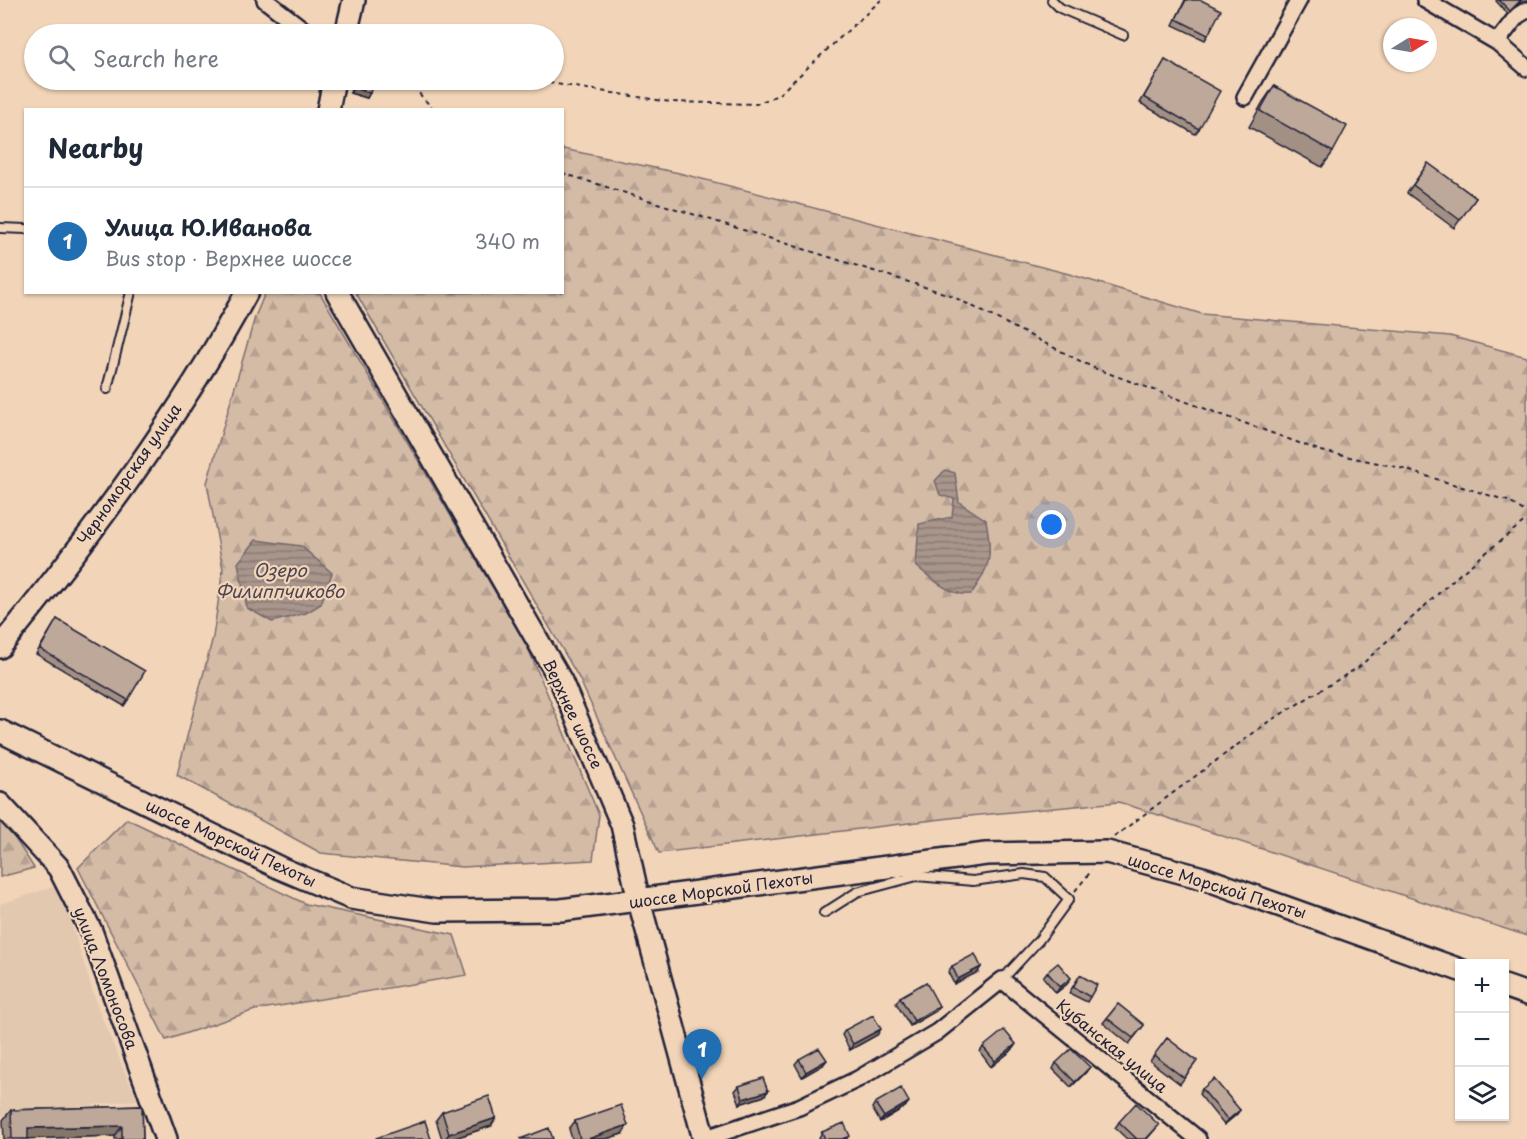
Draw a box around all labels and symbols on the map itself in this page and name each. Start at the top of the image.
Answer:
north arrow [1383,18,1437,72]
street label: Черноморская улица [70,398,186,549]
your location [1037,510,1066,539]
water label: Озеро Филиппчиково [216,556,345,604]
street label: Верхнее шоссе [538,655,610,772]
street label: шоссе Морской Пехоты [142,792,321,892]
street label: шоссе Морской Пехоты [1125,846,1310,924]
street label: шоссе Морской Пехоты [627,864,815,914]
street label: улица Ломоносова [69,903,145,1052]
street label: Кубанская улица [1052,993,1174,1098]
pin: 1 [682,1030,722,1079]

